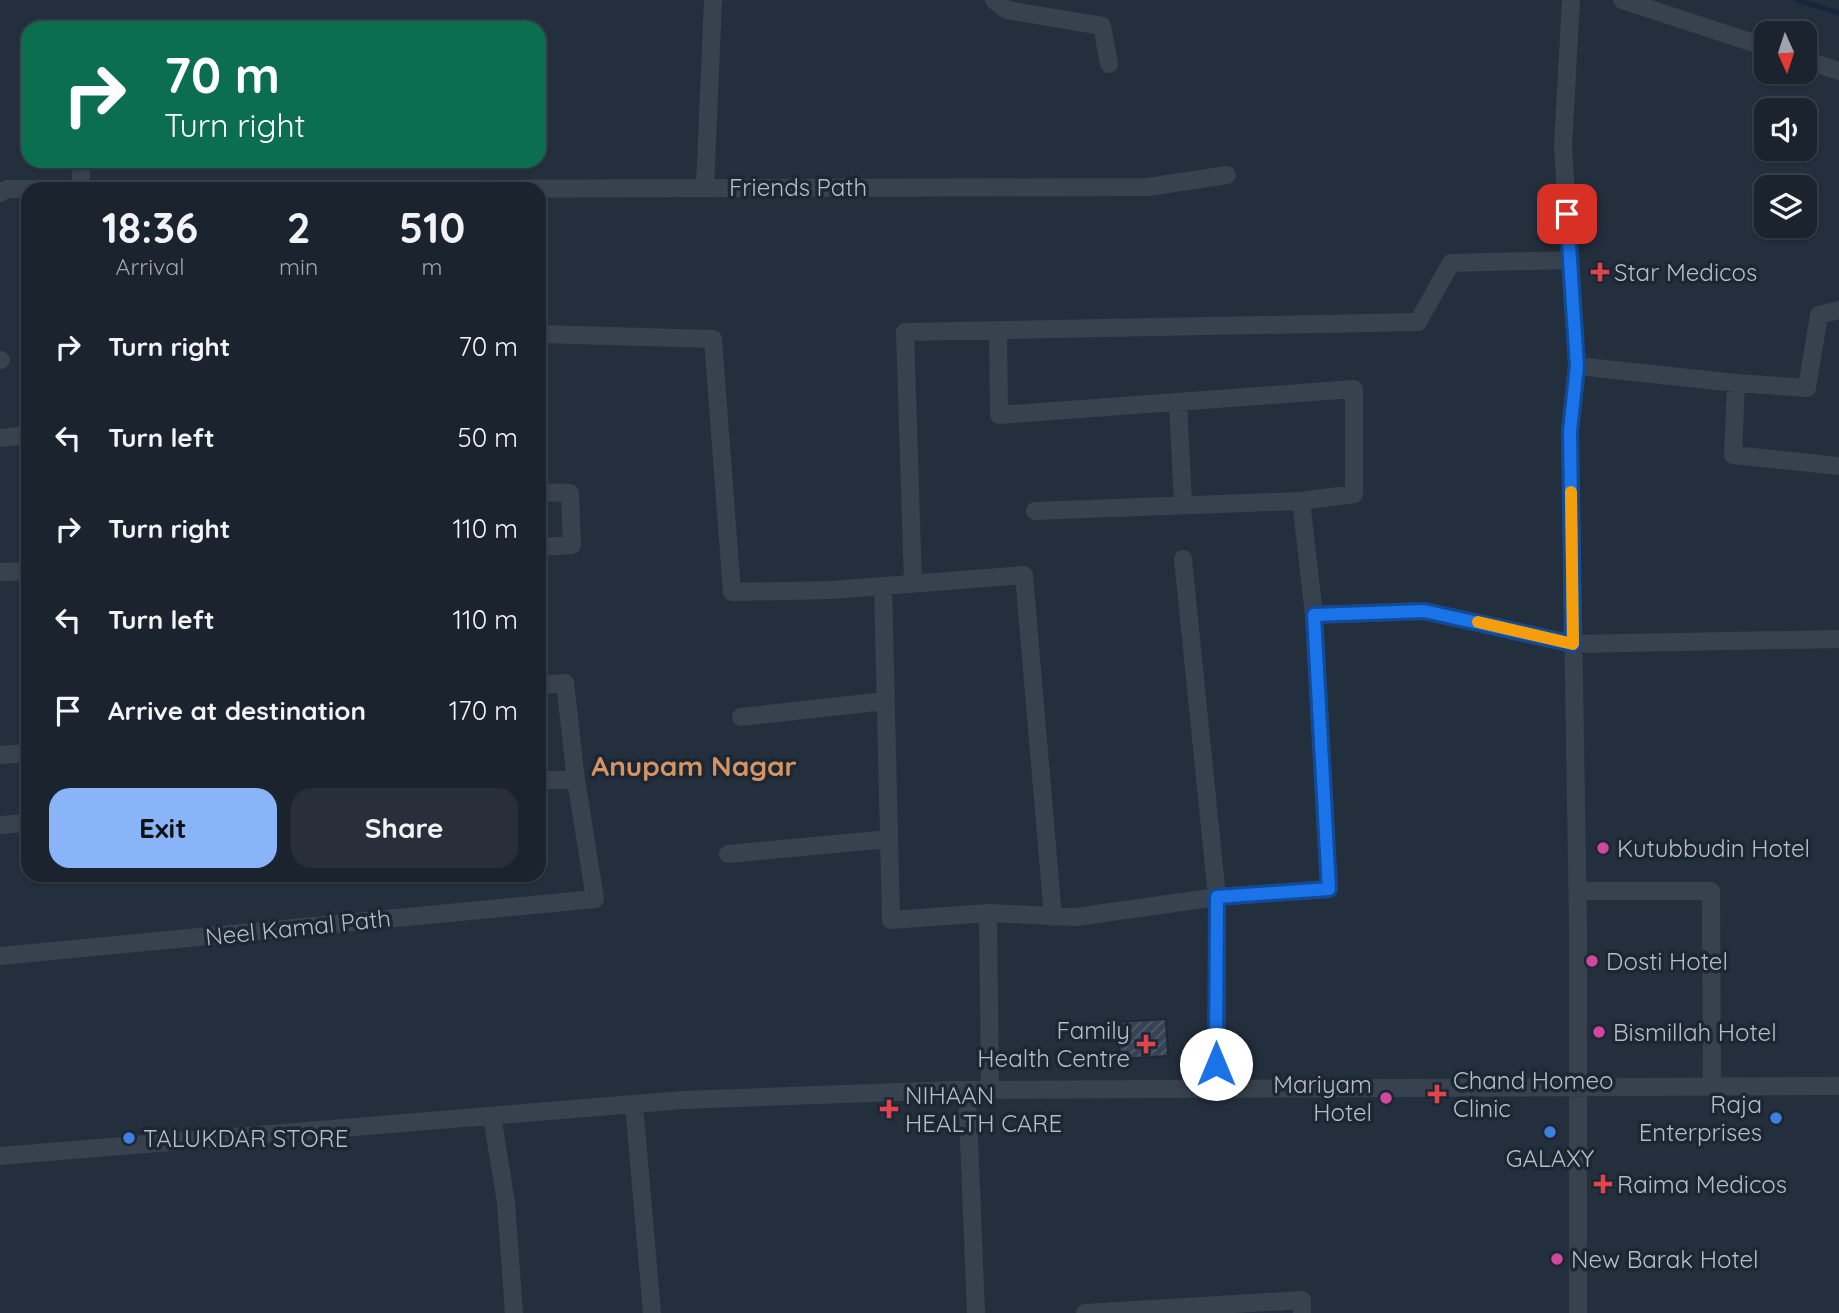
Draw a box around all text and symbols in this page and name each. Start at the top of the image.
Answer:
north arrow [1754,21,1816,84]
map controls [1754,21,1817,238]
text: 70 m [164,44,280,105]
icon: right [49,49,140,140]
button: sound [1754,98,1817,161]
text: Turn right [164,105,305,145]
street label: Friends Path [729,172,867,202]
button: layers [1754,175,1817,238]
pin [1537,184,1597,244]
icon: arrive [1548,195,1586,233]
text: 18:36 [102,201,198,254]
text: 2 [287,201,311,254]
text: 510 [399,201,465,254]
text: Arrival [116,252,184,281]
text: min [279,252,318,281]
text: m [422,252,443,281]
place label: Star Medicos [1614,257,1757,287]
marker: Star Medicos [1592,264,1608,280]
icon: right [49,328,87,366]
text: Turn right [108,330,230,363]
text: 70 m [458,330,518,363]
icon: left [49,419,87,457]
text: Turn left [108,421,215,454]
text: 50 m [458,421,518,454]
icon: right [49,510,87,548]
text: Turn right [108,512,230,545]
text: 110 m [452,512,518,545]
icon: left [49,601,87,639]
text: Turn left [108,603,215,636]
text: 110 m [452,603,518,636]
icon: arrive [49,692,87,730]
text: Arrive at destination [108,694,366,727]
text: 170 m [449,694,518,727]
district label: Anupam Nagar [591,748,797,783]
button: Exit [49,788,277,868]
button: Share [291,788,518,868]
place label: Kutubbudin Hotel [1617,833,1810,863]
marker: Kutubbudin Hotel [1595,840,1611,856]
street label: Neel Kamal Path [204,902,392,952]
place label: Dosti Hotel [1606,946,1728,976]
marker: Dosti Hotel [1584,953,1600,969]
place label: Family Health Centre [977,1015,1130,1073]
place label: Bismillah Hotel [1613,1017,1777,1047]
marker: Bismillah Hotel [1591,1024,1607,1040]
position arrow [1179,1027,1253,1101]
marker: Family Health Centre [1136,1034,1156,1054]
place label: Chand Homeo Clinic [1453,1065,1614,1123]
place label: Mariyam Hotel [1273,1069,1372,1127]
place label: NIHAAN HEALTH CARE [905,1080,1062,1138]
marker: Chand Homeo Clinic [1427,1084,1447,1104]
place label: Raja Enterprises [1639,1089,1762,1147]
marker: Mariyam Hotel [1378,1090,1394,1106]
marker: NIHAAN HEALTH CARE [879,1099,899,1119]
marker: Raja Enterprises [1768,1110,1784,1126]
place label: TALUKDAR STORE [143,1123,348,1153]
marker: GALAXY [1542,1124,1558,1140]
marker: TALUKDAR STORE [121,1130,137,1146]
place label: GALAXY [1506,1143,1594,1173]
place label: Raima Medicos [1617,1169,1787,1199]
marker: Raima Medicos [1595,1176,1611,1192]
place label: New Barak Hotel [1571,1244,1759,1274]
marker: New Barak Hotel [1549,1251,1565,1267]

